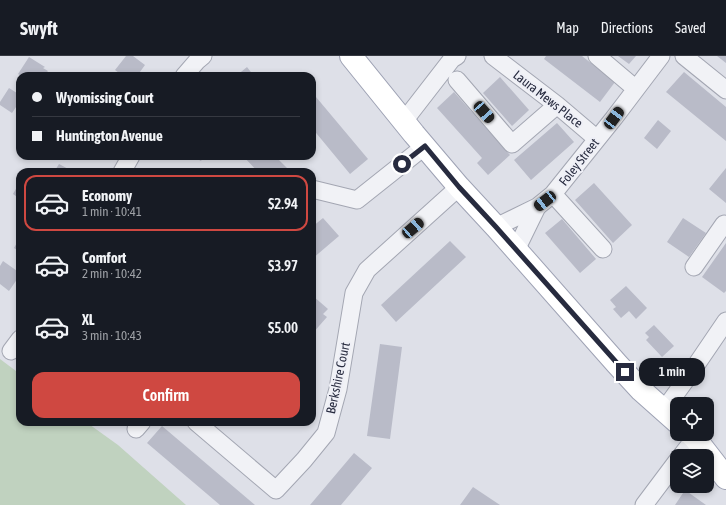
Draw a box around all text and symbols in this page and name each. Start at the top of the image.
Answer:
text: Swyft [20,17,58,39]
text: Map [556,20,579,36]
text: Directions [601,20,653,36]
text: Saved [675,20,706,36]
street label: Laura Mews Place [510,67,586,131]
text: Wyomissing Court [56,89,154,106]
car [472,99,496,125]
car [602,105,626,131]
text: Huntington Avenue [56,127,163,144]
street label: Foley Street [556,135,602,189]
route start [393,155,411,173]
icon: car [34,185,70,221]
text: Economy [82,187,132,204]
car [532,189,558,213]
text: $2.94 [268,195,298,212]
text: 1 min · 10:41 [82,204,142,219]
car [400,216,426,240]
icon: car [34,247,70,283]
text: Comfort [82,249,126,266]
text: $3.97 [268,257,298,274]
text: 2 min · 10:42 [82,266,142,281]
icon: car [34,309,70,345]
text: XL [82,311,95,328]
text: $5.00 [268,319,298,336]
text: 3 min · 10:43 [82,328,142,343]
street label: Berkshire Court [323,341,353,415]
callout: 1 min [639,358,705,386]
route end [616,363,634,381]
text: 1 min [659,364,685,379]
button: Confirm [32,372,300,418]
map controls [670,397,714,493]
button: locate [670,397,714,441]
button: layers [670,449,714,493]

